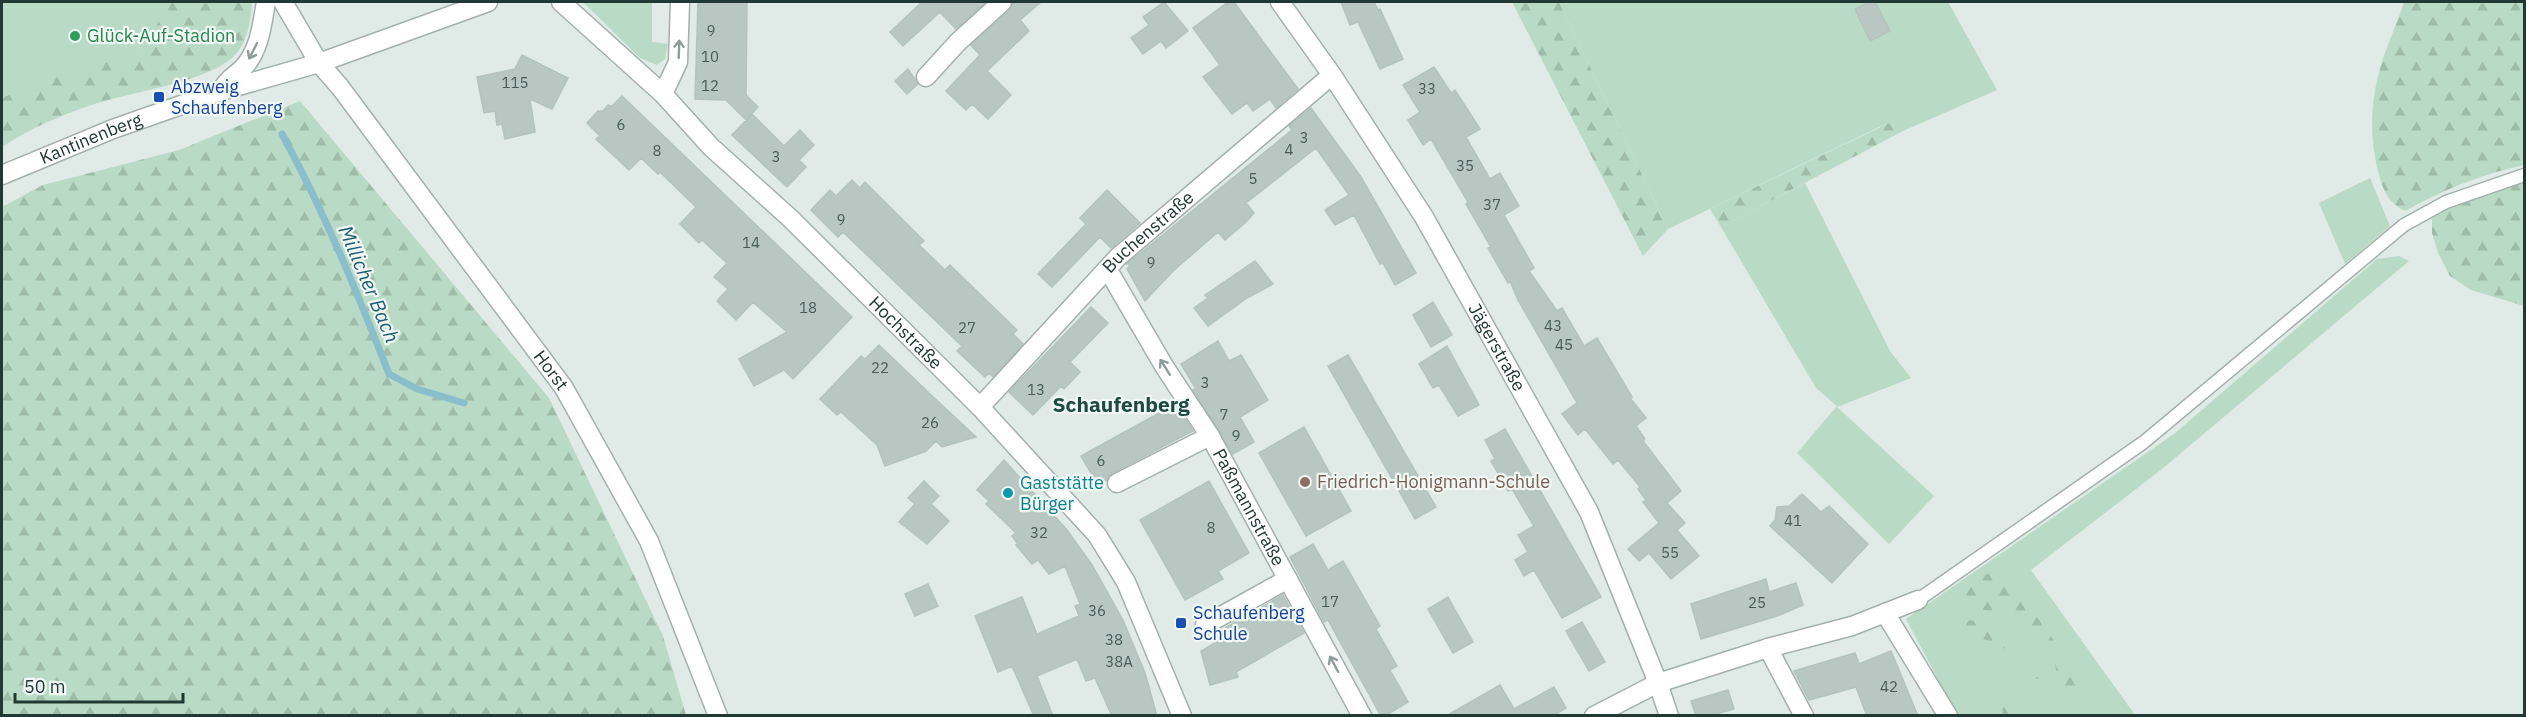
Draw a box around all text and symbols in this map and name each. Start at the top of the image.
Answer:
house number: 9 [706,21,716,40]
place label: Glück-Auf-Stadion [87,24,235,47]
marker: Glück-Auf-Stadion [68,29,82,43]
one-way arrow [673,40,684,60]
one-way arrow [247,42,258,60]
house number: 10 [701,47,719,66]
house number: 115 [501,73,529,92]
place label: Abzweig Schaufenberg [171,75,283,119]
house number: 12 [701,76,719,95]
house number: 33 [1418,79,1436,98]
marker: Abzweig Schaufenberg [152,90,166,104]
street label: Kantinenberg [36,108,145,169]
house number: 6 [616,115,626,134]
house number: 3 [1299,128,1309,147]
house number: 4 [1284,140,1294,159]
house number: 8 [652,141,662,160]
house number: 3 [771,147,781,166]
house number: 35 [1456,156,1474,175]
house number: 5 [1248,169,1258,188]
street label: Buchenstraße [1097,185,1198,278]
house number: 37 [1483,195,1501,214]
house number: 9 [836,210,846,229]
water label: Millicher Bach [333,221,406,347]
house number: 14 [742,233,760,252]
house number: 9 [1146,253,1156,272]
street label: Hochstraße [864,291,948,374]
house number: 18 [799,298,817,317]
street label: Jägerstraße [1463,299,1531,395]
house number: 43 [1544,316,1562,335]
house number: 27 [958,318,976,337]
house number: 45 [1555,335,1573,354]
street label: Horst [529,345,574,395]
house number: 22 [871,358,889,377]
one-way arrow [1159,359,1171,376]
house number: 3 [1200,373,1210,392]
house number: 13 [1027,380,1045,399]
district label: Schaufenberg [1052,390,1190,418]
house number: 7 [1219,405,1229,424]
house number: 26 [921,413,939,432]
house number: 9 [1231,426,1241,445]
street label: Paßmannstraße [1208,444,1290,570]
house number: 6 [1096,451,1106,470]
place label: Friedrich-Honigmann-Schule [1317,470,1550,493]
place label: Gaststätte Bürger [1020,471,1104,515]
marker: Friedrich-Honigmann-Schule [1298,475,1312,489]
marker: Gaststätte Bürger [1001,486,1015,500]
house number: 41 [1784,511,1802,530]
house number: 8 [1206,518,1216,537]
house number: 32 [1030,523,1048,542]
house number: 55 [1661,543,1679,562]
house number: 17 [1321,592,1339,611]
house number: 25 [1748,593,1766,612]
house number: 36 [1088,601,1106,620]
place label: Schaufenberg Schule [1193,601,1305,645]
marker: Schaufenberg Schule [1174,616,1188,630]
house number: 38 [1105,630,1123,649]
house number: 38A [1105,652,1133,671]
one-way arrow [1328,656,1340,673]
scale bar [15,666,183,704]
text: 50 m [24,675,66,698]
house number: 42 [1880,677,1898,696]

